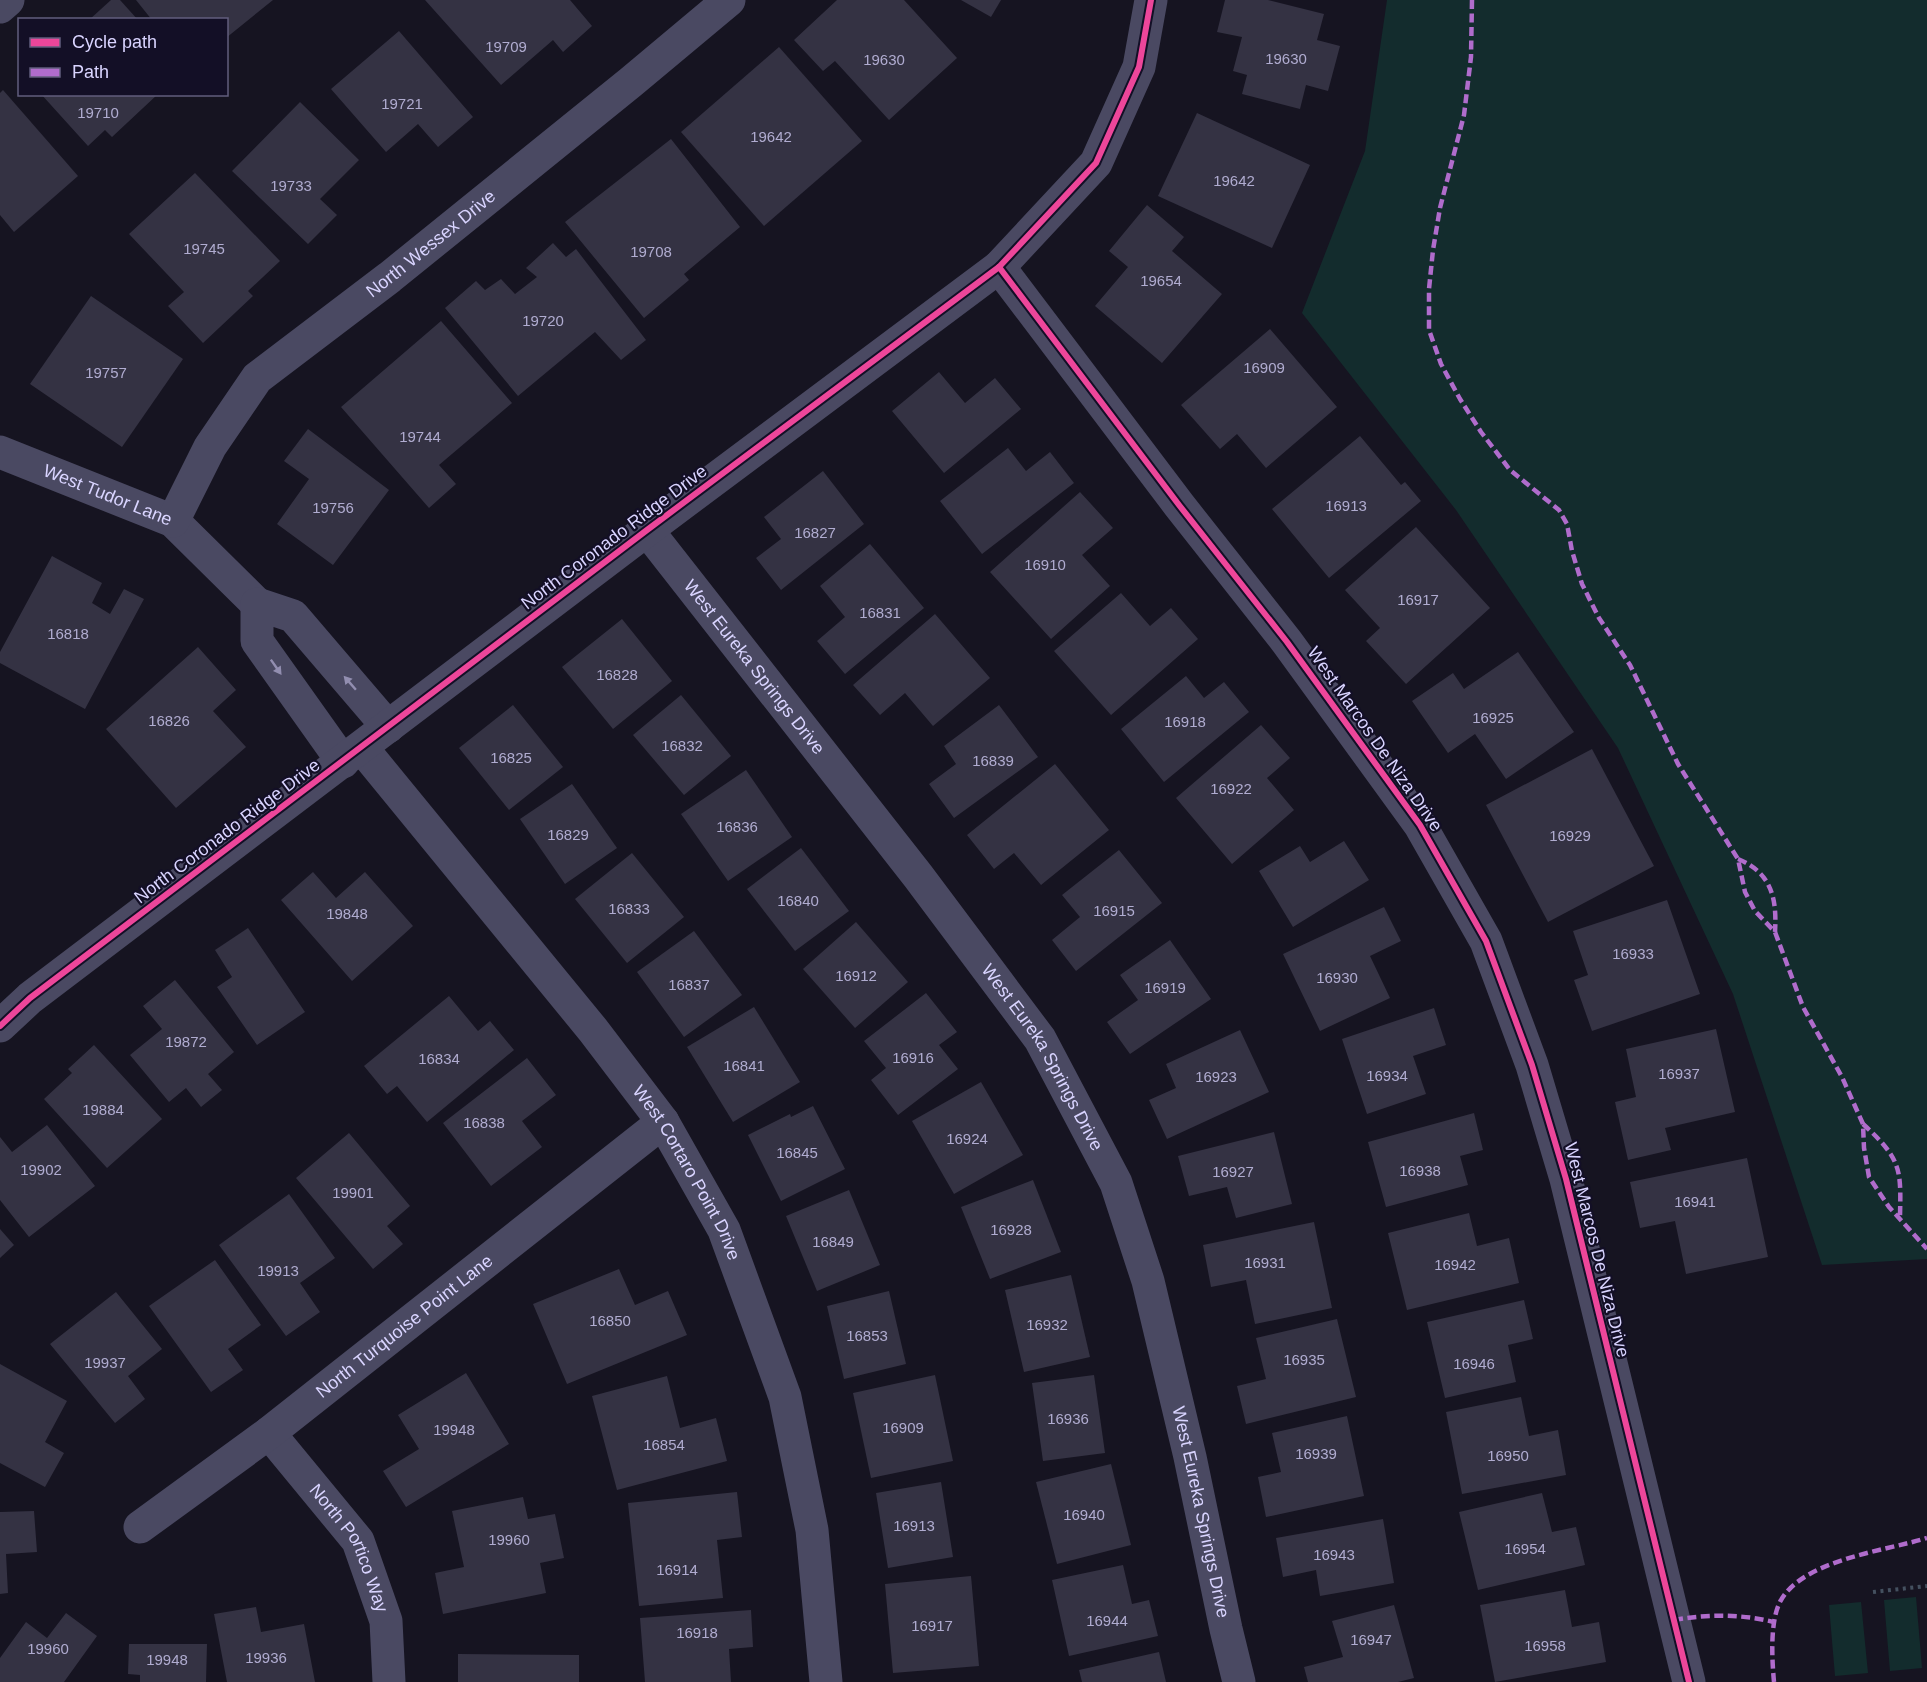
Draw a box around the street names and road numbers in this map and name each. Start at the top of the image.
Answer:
street label: North Wessex Drive [362,186,499,301]
street label: West Tudor Lane [40,460,175,530]
street label: North Coronado Ridge Drive [517,461,711,613]
street label: West Eureka Springs Drive [680,576,829,758]
street label: West Marcos De Niza Drive [1304,643,1446,835]
street label: North Coronado Ridge Drive [130,755,324,907]
street label: West Eureka Springs Drive [977,960,1107,1154]
street label: West Cortaro Point Drive [629,1081,744,1263]
street label: West Marcos De Niza Drive [1561,1140,1633,1360]
street label: North Turquoise Point Lane [312,1250,497,1402]
street label: West Eureka Springs Drive [1168,1404,1233,1620]
street label: North Portico Way [305,1480,392,1615]

